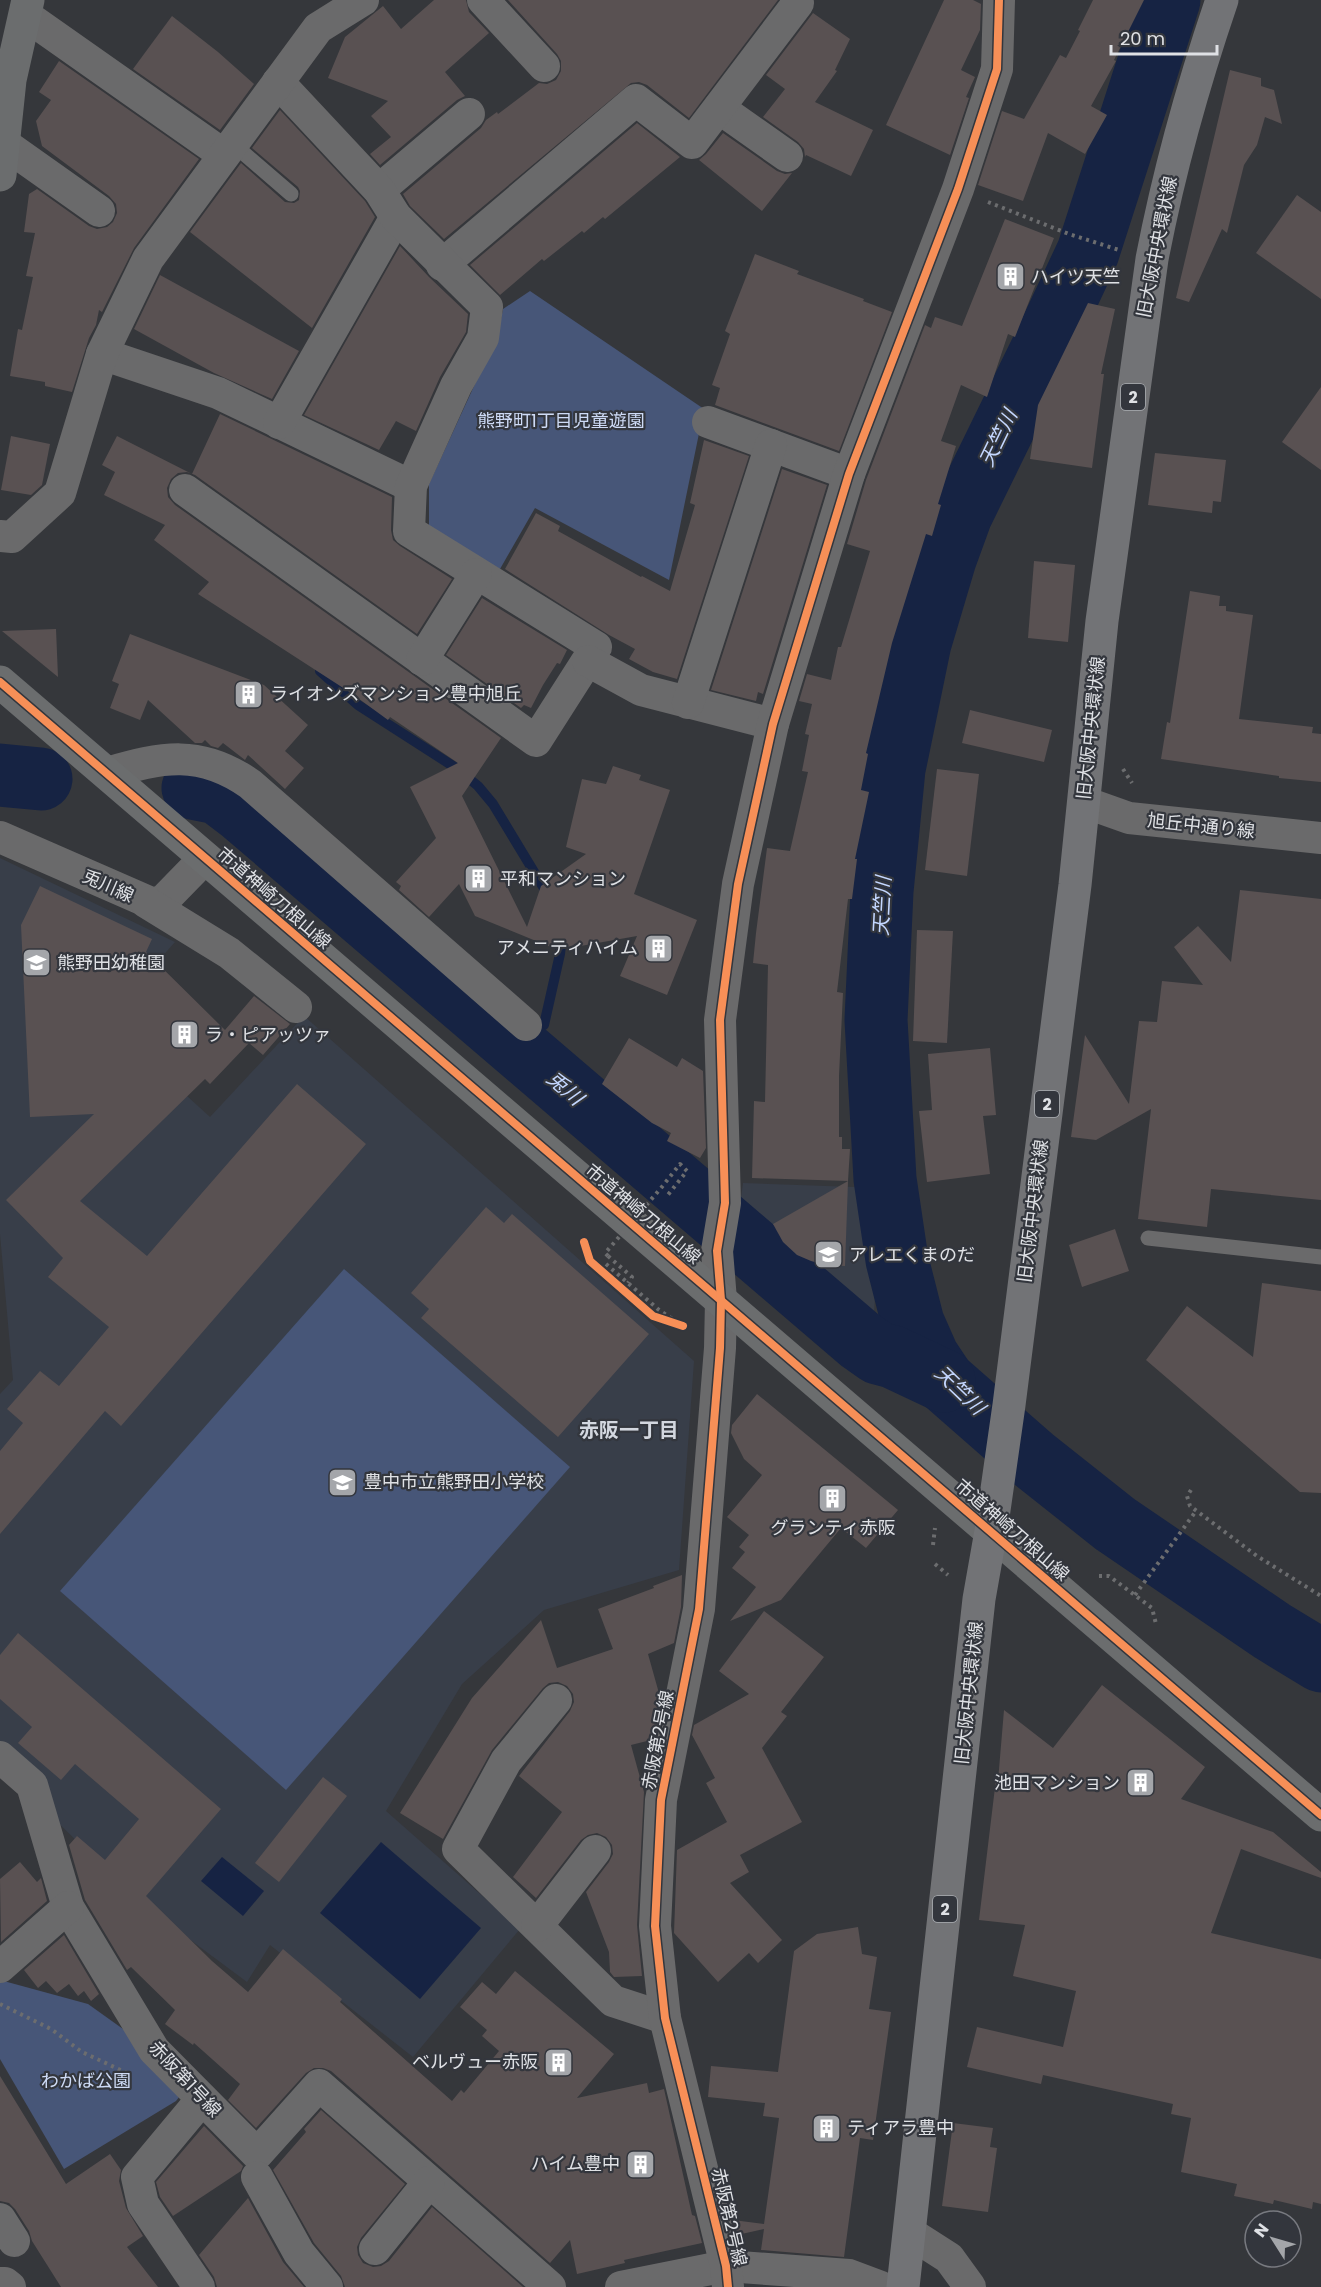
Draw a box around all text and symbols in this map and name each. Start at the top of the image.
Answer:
scale bar [1111,18,1218,56]
text: 20 m [1120,26,1165,51]
street label: 旧大阪中央環状線 [1131,174,1183,320]
building icon: ハイツ天竺 [994,261,1026,293]
place label: ハイツ天竺 [1031,264,1121,289]
road number: 2 [1121,384,1145,410]
water label: 天竺川 [972,403,1025,471]
park label: 熊野町1丁目児童遊園 [477,408,645,433]
street label: 旧大阪中央環状線 [1071,655,1110,801]
building icon: ライオンズマンション豊中旭丘 [233,678,265,710]
place label: ライオンズマンション豊中旭丘 [270,681,522,706]
street label: 旭丘中通り線 [1146,807,1256,844]
street label: 市道神崎刀根山線 [212,841,337,954]
street label: 兎川線 [78,863,138,908]
building icon: 平和マンション [463,863,495,895]
place label: 平和マンション [500,866,626,891]
water label: 天竺川 [866,873,898,937]
building icon: アメニティハイム [643,932,675,964]
place label: アメニティハイム [497,935,638,960]
school or university icon: 熊野田幼稚園 [20,947,52,979]
place label: 熊野田幼稚園 [57,950,165,975]
building icon: ラ・ピアッツァ [168,1019,200,1051]
place label: ラ・ピアッツァ [205,1022,331,1047]
water label: 兎川 [541,1064,591,1113]
road number: 2 [1035,1091,1059,1117]
street label: 旧大阪中央環状線 [1011,1138,1054,1284]
street label: 市道神崎刀根山線 [580,1158,707,1269]
school or university icon: アレエくまのだ [812,1239,844,1271]
place label: アレエくまのだ [849,1242,975,1267]
water label: 天竺川 [929,1359,993,1422]
district label: 赤阪一丁目 [579,1416,679,1444]
school or university icon: 豊中市立熊野田小学校 [327,1466,359,1498]
place label: 豊中市立熊野田小学校 [364,1469,544,1494]
street label: 市道神崎刀根山線 [950,1473,1075,1586]
building icon: グランティ赤阪 [817,1483,849,1515]
place label: グランティ赤阪 [771,1515,895,1540]
street label: 旧大阪中央環状線 [949,1620,988,1766]
street label: 赤阪第2号線 [636,1688,679,1792]
building icon: 池田マンション [1125,1767,1157,1799]
place label: 池田マンション [994,1770,1120,1795]
road number: 2 [933,1896,957,1922]
street label: 赤阪第1号線 [144,2035,227,2122]
building icon: ベルヴュー赤阪 [543,2046,575,2078]
place label: ベルヴュー赤阪 [412,2049,538,2074]
park label: わかば公園 [41,2068,131,2093]
building icon: ティアラ豊中 [810,2112,842,2144]
place label: ティアラ豊中 [847,2115,954,2140]
building icon: ハイム豊中 [625,2148,657,2180]
place label: ハイム豊中 [531,2151,620,2176]
street label: 赤阪第2号線 [706,2165,753,2269]
north arrow [1243,2209,1303,2269]
text: N [1249,2219,1274,2242]

